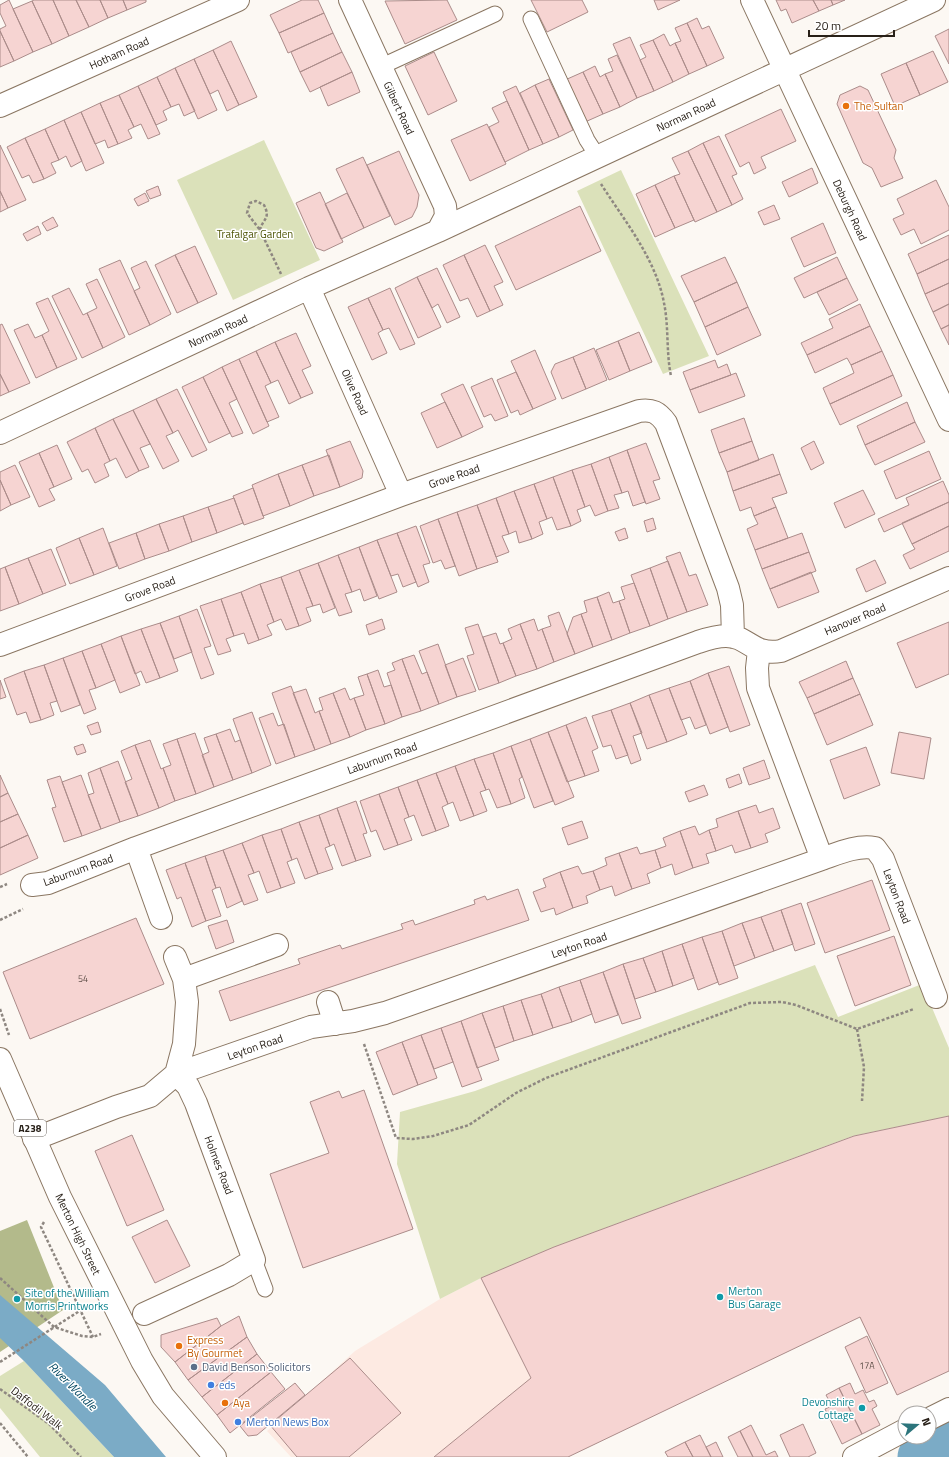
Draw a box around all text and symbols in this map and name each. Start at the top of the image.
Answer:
scale bar [809,12,894,38]
text: 20 m [815,16,841,35]
street label: Hotham Road [87,33,152,73]
street label: Gilbert Road [380,79,418,137]
street label: Norman Road [654,94,718,136]
place label: The Sultan [854,98,903,114]
marker: The Sultan [841,101,851,111]
street label: Deburgh Road [829,177,871,243]
park label: Trafalgar Garden [217,226,293,242]
street label: Norman Road [186,310,250,352]
street label: Olive Road [338,366,372,418]
street label: Grove Road [426,460,482,492]
street label: Grove Road [122,572,178,606]
street label: Hanover Road [822,599,888,639]
street label: Laburnum Road [345,738,419,778]
street label: Laburnum Road [41,850,115,890]
street label: Leyton Road [879,866,915,926]
street label: Leyton Road [549,928,609,962]
house number: 54 [78,972,88,985]
street label: Leyton Road [225,1030,285,1064]
road number: A238 [14,1120,46,1136]
street label: Holmes Road [200,1133,238,1197]
street label: Merton High Street [51,1191,105,1277]
place label: Merton Bus Garage [728,1283,781,1312]
place label: Site of the William Morris Printworks [25,1285,109,1314]
marker: Merton Bus Garage [715,1292,725,1302]
marker: Site of the William Morris Printworks [12,1294,22,1304]
place label: Express By Gourmet [187,1332,242,1361]
marker: Express By Gourmet [174,1341,184,1351]
water label: River Wandle [44,1357,103,1416]
place label: David Benson Solicitors [202,1359,311,1375]
house number: 17A [859,1359,875,1372]
marker: David Benson Solicitors [189,1362,199,1372]
place label: eds [219,1377,236,1393]
marker: eds [206,1380,216,1390]
street label: Daffodil Walk [8,1383,67,1434]
place label: Devonshire Cottage [802,1394,854,1423]
place label: Aya [233,1395,251,1411]
marker: Aya [220,1398,230,1408]
marker: Devonshire Cottage [857,1403,867,1413]
north arrow [897,1405,937,1445]
place label: Merton News Box [246,1414,329,1430]
text: N [918,1416,935,1428]
marker: Merton News Box [233,1417,243,1427]

